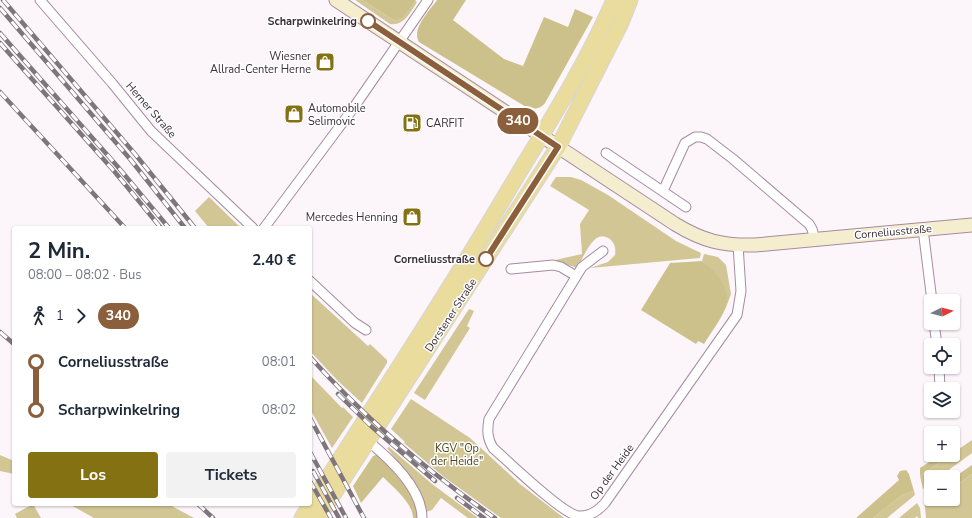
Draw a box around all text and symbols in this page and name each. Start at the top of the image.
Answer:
marker: Scharpwinkelring [360,13,376,29]
place label: Scharpwinkelring [268,14,357,29]
place label: Wiesner Allrad-Center Herne [210,49,311,77]
shop icon: Wiesner Allrad-Center Herne [314,51,336,73]
street label: Herner Straße [122,79,180,141]
place label: Automobile Selimovic [308,101,366,129]
shop icon: Automobile Selimovic [283,103,305,125]
line badge: 340 [495,108,541,134]
text: 340 [505,111,531,130]
fuel station icon: CARFIT [401,112,423,134]
place label: CARFIT [426,116,464,131]
shop icon: Mercedes Henning [401,206,423,228]
place label: Mercedes Henning [306,210,398,225]
street label: Corneliusstraße [854,221,933,243]
text: 2 Min. [28,236,90,266]
text: 2.40 € [252,250,296,270]
marker: Corneliusstraße [478,251,494,267]
place label: Corneliusstraße [394,252,475,267]
text: 08:00 – 08:02 · Bus [28,266,142,284]
street label: Dorstener Straße [422,275,480,355]
north arrow [924,294,960,330]
map controls [924,294,960,506]
icon: walk [28,305,50,327]
icon: forward [70,305,92,327]
text: 340 [106,306,131,325]
text: 1 [56,307,64,325]
button: locate [924,338,960,374]
text: Corneliusstraße [58,352,169,372]
text: 08:01 [262,353,296,371]
button: layers [924,382,960,418]
text: Scharpwinkelring [58,400,180,420]
text: 08:02 [262,401,296,419]
button: + [924,426,960,462]
park label: KGV "Op der Heide" [431,441,483,469]
street label: Op der Heide [587,441,637,503]
button: Los [28,452,158,498]
button: Tickets [166,452,296,498]
button: − [924,470,960,506]

